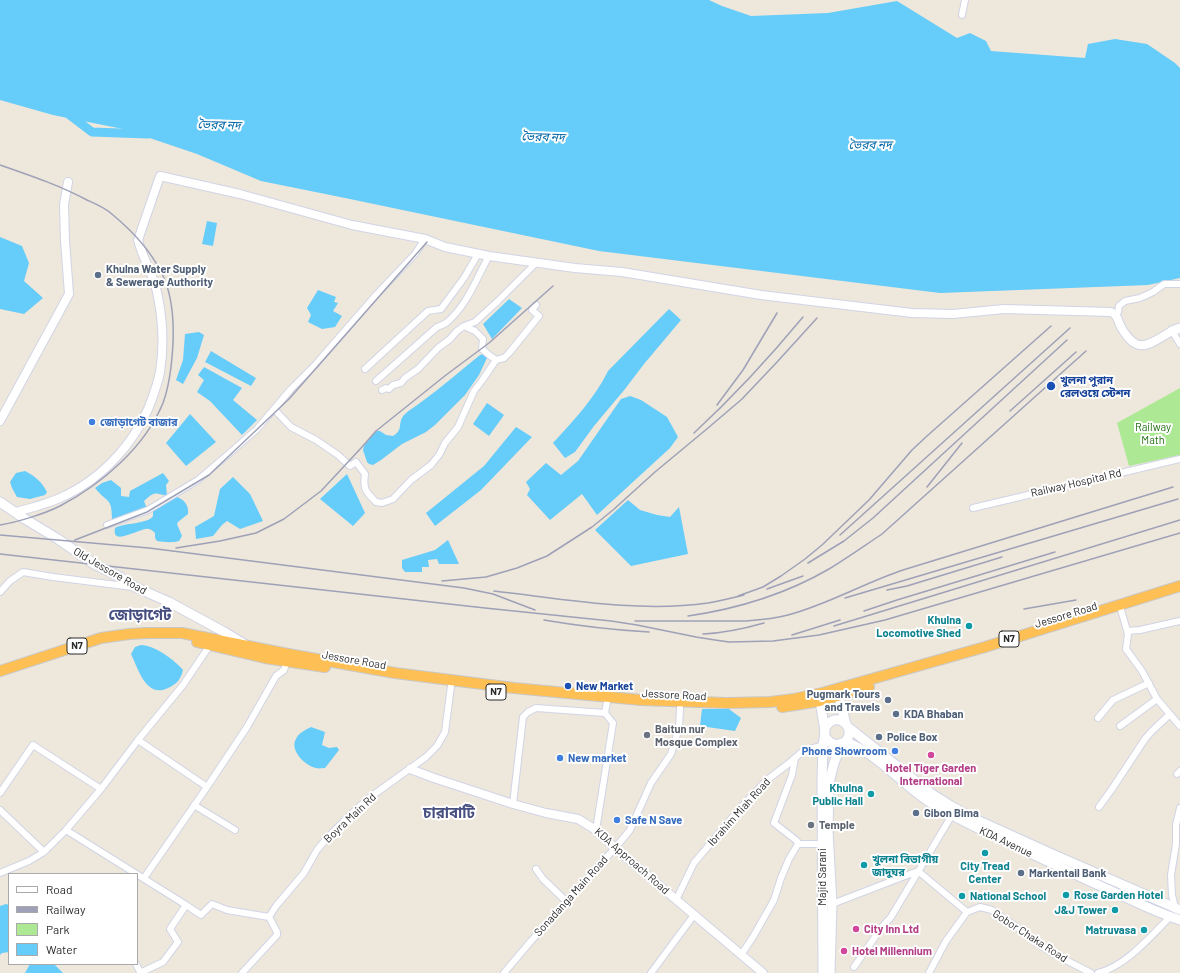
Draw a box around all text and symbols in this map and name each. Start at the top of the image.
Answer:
water label: ভৈরব নদ [197,117,241,133]
water label: ভৈরব নদ [521,129,565,145]
water label: ভৈরব নদ [848,138,892,152]
place label: Khulna Water Supply & Sewerage Authority [106,262,213,288]
marker: Khulna Water Supply & Sewerage Authority [93,270,103,280]
place label: খুলনা পুরান রেলওয়ে স্টেশন [1060,373,1130,399]
marker: খুলনা পুরান রেলওয়ে স্টেশন [1045,380,1057,392]
place label: জোড়াগেট বাজার [100,415,178,429]
marker: জোড়াগেট বাজার [87,417,97,427]
park label: Railway Math [1135,420,1171,446]
street label: Railway Hospital Rd [1029,466,1123,500]
street label: Old Jessore Road [71,545,149,597]
street label: Jessore Road [1033,599,1099,631]
district label: জোড়াগেট [109,606,171,624]
place label: Khulna Locomotive Shed [876,613,961,639]
marker: Khulna Locomotive Shed [964,621,974,631]
road number: N7 [999,631,1019,647]
road number: N7 [67,638,87,654]
street label: Jessore Road [321,648,387,672]
place label: New Market [576,679,633,693]
marker: New Market [563,681,573,691]
road number: N7 [486,684,506,700]
street label: Jessore Road [641,687,707,703]
place label: Pugmark Tours and Travels [807,687,880,713]
marker: Pugmark Tours and Travels [883,695,893,705]
place label: KDA Bhaban [904,707,964,721]
marker: KDA Bhaban [891,709,901,719]
place label: Baitun nur Mosque Complex [655,722,738,748]
marker: Baitun nur Mosque Complex [642,730,652,740]
place label: Police Box [887,730,937,744]
marker: Police Box [874,732,884,742]
place label: Phone Showroom [802,744,887,758]
marker: Phone Showroom [890,746,900,756]
marker: Hotel Tiger Garden International [926,750,936,760]
place label: New market [568,751,626,765]
marker: New market [555,753,565,763]
place label: Hotel Tiger Garden International [886,761,976,787]
street label: Ibrahim Miah Road [705,775,773,849]
place label: Khulna Public Hall [813,781,863,807]
marker: Khulna Public Hall [866,789,876,799]
street label: Boyra Main Rd [321,790,379,846]
district label: চারাবাটি [423,804,475,822]
place label: Gibon Bima [924,806,979,820]
marker: Gibon Bima [911,808,921,818]
place label: Safe N Save [625,813,682,827]
marker: Safe N Save [612,815,622,825]
place label: Temple [819,818,855,832]
marker: Temple [806,820,816,830]
street label: KDA Avenue [977,824,1035,860]
street label: KDA Approach Road [592,825,672,897]
street label: Majid Sarani [815,848,829,906]
marker: City Tread Center [980,848,990,858]
place label: খুলনা বিভাগীয় জাদুঘর [872,852,938,878]
street label: Sonadanga Main Road [531,853,611,939]
place label: City Tread Center [960,859,1010,885]
marker: খুলনা বিভাগীয় জাদুঘর [859,860,869,870]
place label: Markentail Bank [1029,866,1106,880]
marker: Markentail Bank [1016,868,1026,878]
legend [8,873,138,965]
text: Road [46,882,73,896]
place label: Rose Garden Hotel [1074,888,1163,902]
place label: National School [970,889,1046,903]
marker: Rose Garden Hotel [1061,890,1071,900]
marker: National School [957,891,967,901]
text: Railway [46,902,85,916]
place label: J&J Tower [1054,903,1107,917]
marker: J&J Tower [1110,905,1120,915]
street label: Gobor Chaka Road [990,907,1070,965]
text: Park [46,922,70,936]
place label: City Inn Ltd [864,922,919,936]
place label: Matruvasa [1085,923,1136,937]
marker: City Inn Ltd [851,924,861,934]
marker: Matruvasa [1139,925,1149,935]
text: Water [46,942,77,956]
place label: Hotel Millennium [852,944,932,958]
marker: Hotel Millennium [839,946,849,956]

